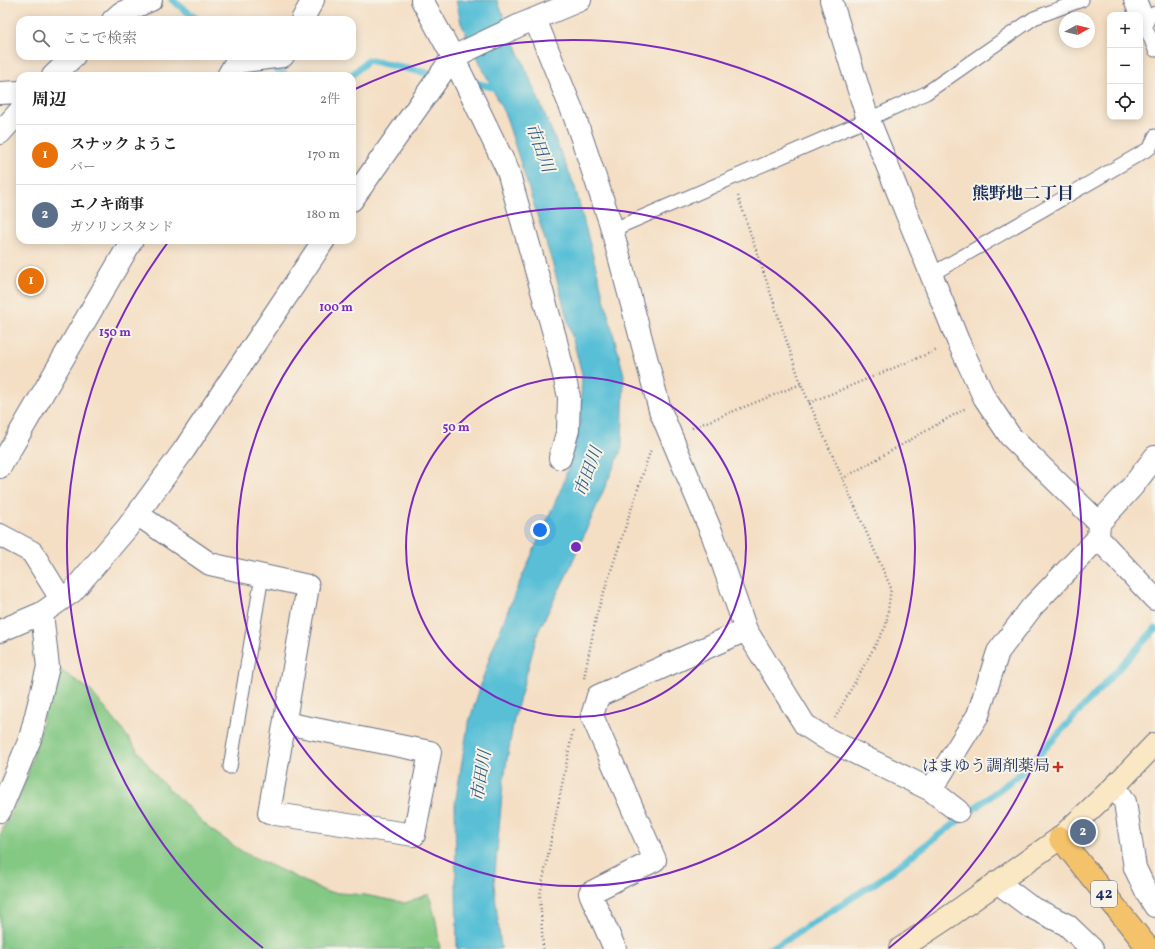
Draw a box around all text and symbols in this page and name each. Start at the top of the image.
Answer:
north arrow [1059,12,1095,48]
map controls [1107,12,1143,120]
button: + [1107,12,1143,48]
search box [16,16,356,60]
icon: search [30,27,52,49]
text: ここで検索 [62,29,137,50]
button: − [1107,48,1143,84]
button: locate [1107,84,1143,120]
text: 周辺 [32,89,66,112]
text: 2件 [320,91,340,109]
water label: 市田川 [519,120,560,178]
text: スナック ようこ [70,135,177,156]
text: 1 [42,146,48,164]
text: 170 m [307,146,340,164]
text: バー [70,159,96,177]
district label: 熊野地二丁目 [972,183,1074,206]
text: エノキ商事 [70,195,144,216]
text: 2 [42,206,48,224]
text: 180 m [306,206,340,224]
text: ガソリンスタンド [70,219,174,237]
pin: 1 [18,266,44,296]
text: 100 m [319,300,353,316]
text: 150 m [99,325,131,341]
text: 50 m [442,420,470,436]
water label: 市田川 [569,442,609,500]
your location [530,520,550,540]
centre of rings [569,540,583,554]
water label: 市田川 [467,747,498,803]
place label: はまゆう調剤薬局 [922,756,1050,778]
marker: はまゆう調剤薬局 [1053,762,1063,772]
pin: 2 [1070,817,1096,847]
road number: 42 [1091,881,1117,907]

